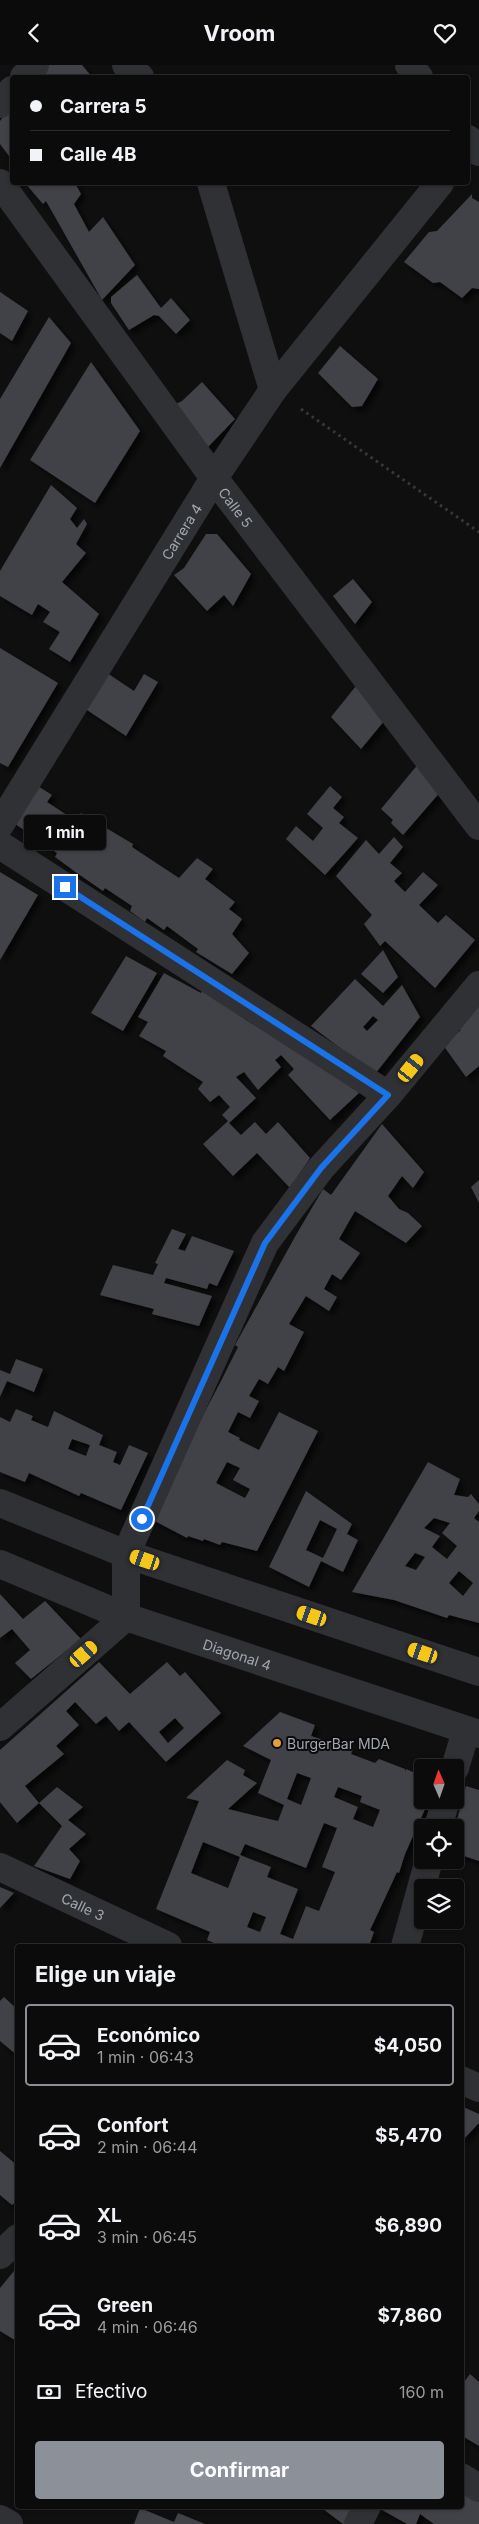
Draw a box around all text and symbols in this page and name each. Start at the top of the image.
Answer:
icon: back [20,19,48,47]
icon: heart [431,19,459,47]
text: Vroom [204,20,275,46]
text: Carrera 5 [60,95,147,118]
text: Calle 4B [60,143,137,166]
street label: Calle 5 [216,484,257,530]
street label: Carrera 4 [157,500,205,563]
callout: 1 min [24,815,106,849]
text: 1 min [45,822,85,842]
route end [54,876,76,898]
car [395,1052,426,1084]
route start [131,1508,153,1530]
car [128,1548,161,1572]
car [295,1604,328,1628]
street label: Diagonal 4 [201,1635,274,1673]
car [67,1638,100,1670]
car [406,1641,439,1665]
place label: BurgerBar MDA [287,1735,390,1752]
marker: BurgerBar MDA [271,1737,283,1749]
north arrow [414,1759,464,1809]
map controls [414,1759,464,1929]
button: locate [414,1819,464,1869]
button: layers [414,1879,464,1929]
street label: Calle 3 [59,1889,108,1924]
text: Elige un viaje [35,1961,176,1987]
icon: car [37,2023,82,2068]
text: Económico [97,2024,200,2047]
text: $4,050 [374,2034,442,2057]
text: 1 min · 06:43 [97,2047,194,2067]
icon: car [37,2113,82,2158]
text: Confort [97,2114,168,2137]
text: $5,470 [375,2124,442,2147]
text: 2 min · 06:44 [97,2137,198,2157]
icon: car [37,2203,82,2248]
text: XL [97,2204,122,2227]
text: $6,890 [374,2214,442,2237]
text: 3 min · 06:45 [97,2227,197,2247]
icon: car [37,2293,82,2338]
text: Green [97,2294,153,2317]
text: $7,860 [378,2304,442,2327]
text: 4 min · 06:46 [97,2317,198,2337]
icon: cash [35,2378,63,2406]
text: Efectivo [75,2380,147,2403]
text: 160 m [399,2382,444,2402]
button: Confirmar [35,2441,444,2499]

